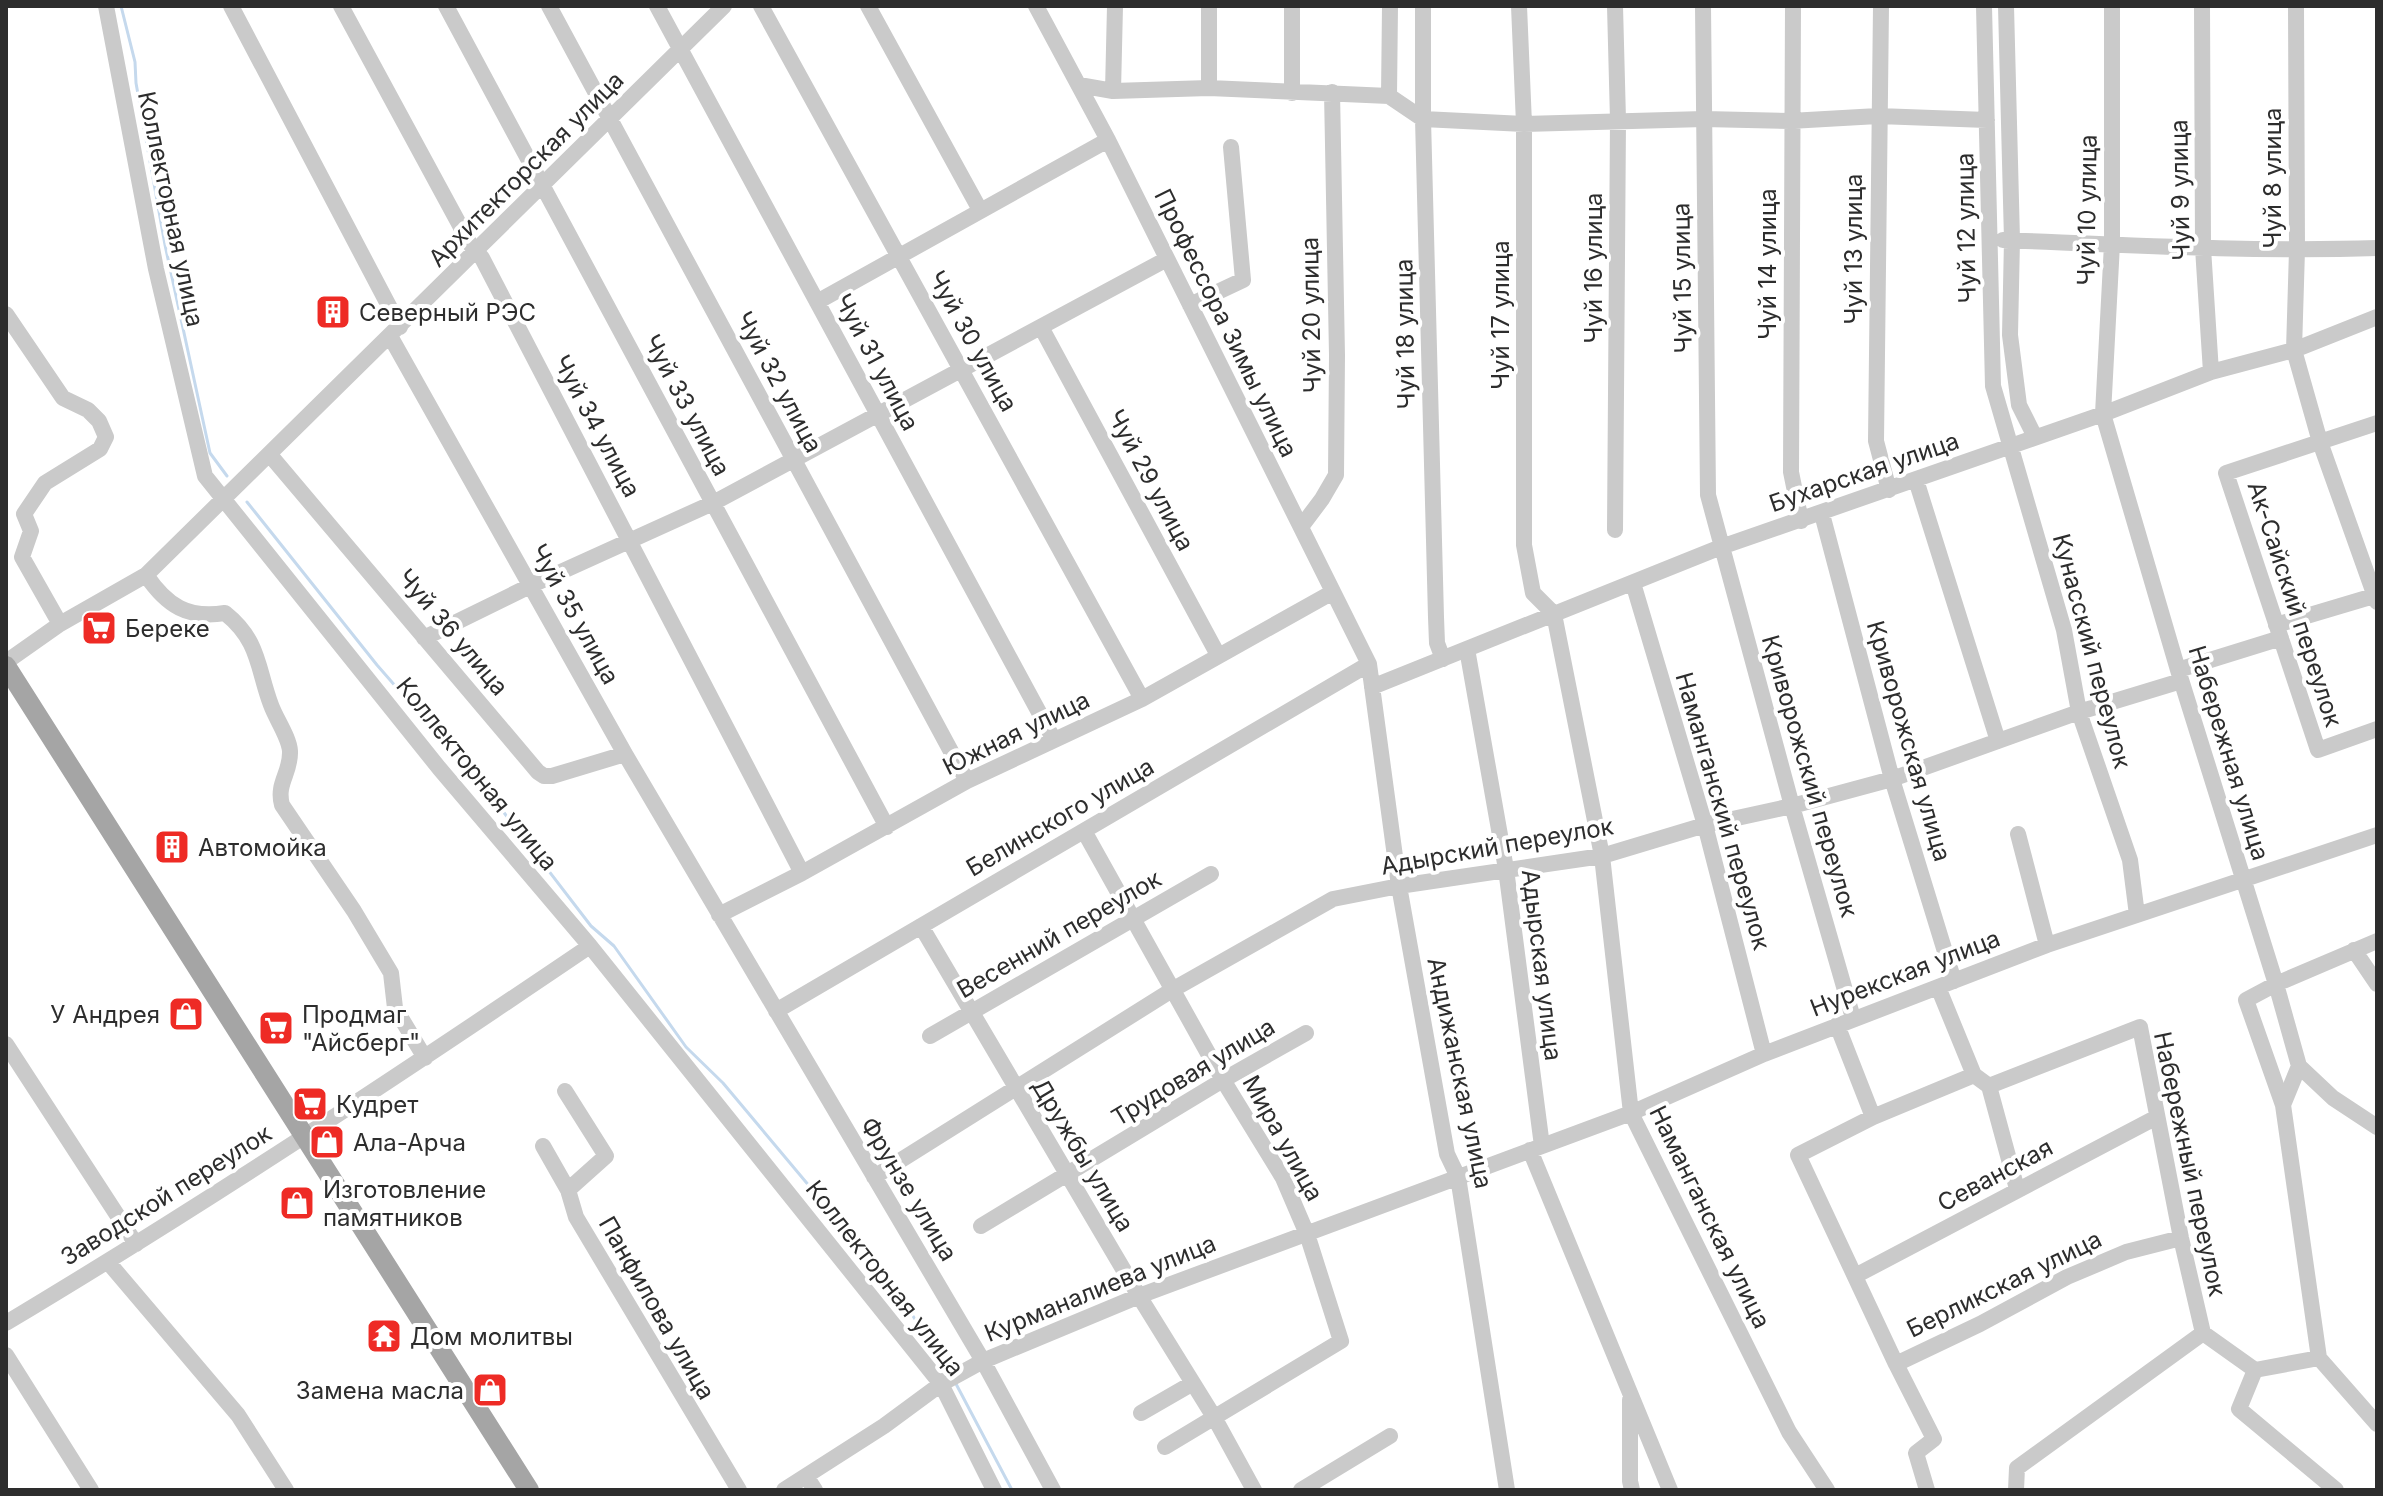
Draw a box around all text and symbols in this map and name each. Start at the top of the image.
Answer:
street label: Архитекторская улица [422,65,630,273]
street label: Коллекторная улица [132,89,210,329]
street label: Чуй 8 улица [2258,107,2287,249]
street label: Чуй 9 улица [2164,119,2196,261]
street label: Чуй 10 улица [2071,134,2103,286]
street label: Чуй 12 улица [1950,152,1982,304]
street label: Чуй 13 улица [1839,174,1868,324]
street label: Профессора Зимы улица [1148,184,1304,462]
street label: Чуй 14 улица [1753,188,1782,340]
street label: Чуй 16 улица [1579,193,1608,343]
street label: Чуй 15 улица [1666,202,1698,354]
street label: Чуй 20 улица [1295,237,1327,393]
street label: Чуй 17 улица [1486,240,1515,390]
street label: Чуй 18 улица [1389,258,1421,410]
street label: Чуй 30 улица [922,266,1024,416]
street label: Чуй 31 улица [829,289,925,435]
building icon: Северный РЭС [314,293,352,331]
place label: Северный РЭС [359,298,536,327]
street label: Чуй 32 улица [730,306,828,458]
street label: Чуй 33 улица [638,329,736,481]
street label: Чуй 34 улица [547,350,647,502]
street label: Чуй 29 улица [1102,404,1200,556]
street label: Бухарская улица [1765,426,1963,518]
street label: Ак-Сайский переулок [2242,478,2348,730]
street label: Кунасский переулок [2047,530,2137,772]
street label: Чуй 35 улица [525,539,625,689]
street label: Чуй 36 улица [392,563,514,701]
supermarket icon: Береке [80,609,118,647]
place label: Береке [125,614,210,643]
street label: Криворожская улица [1861,617,1957,865]
street label: Криворожский переулок [1756,632,1864,920]
street label: Набережная улица [2183,642,2275,864]
street label: Наманганский переулок [1669,669,1777,953]
street label: Коллекторная улица [390,672,564,876]
street label: Южная улица [938,685,1094,781]
street label: Белинского улица [961,752,1159,882]
street label: Адырский переулок [1378,811,1616,881]
building icon: Автомойка [153,828,191,866]
place label: Автомойка [198,833,327,862]
street label: Весенний переулок [952,864,1166,1004]
street label: Адырская улица [1516,868,1568,1062]
street label: Нурекская улица [1806,923,2004,1023]
street label: Андижанская улица [1421,955,1499,1191]
shop icon: У Андрея [167,995,205,1033]
place label: У Андрея [50,1000,160,1029]
place label: Продмаг "Айсберг" [302,1000,420,1057]
supermarket icon: Продмаг "Айсберг" [257,1009,295,1047]
street label: Трудовая улица [1106,1012,1280,1132]
street label: Набережный переулок [2148,1029,2232,1299]
street label: Мира улица [1237,1070,1329,1206]
street label: Дружбы улица [1026,1073,1140,1237]
supermarket icon: Кудрет [291,1085,329,1123]
place label: Кудрет [336,1090,419,1119]
street label: Наманганская улица [1643,1101,1777,1333]
street label: Фрунзе улица [855,1112,963,1266]
street label: Заводской переулок [55,1118,277,1272]
shop icon: Ала-Арча [308,1123,346,1161]
place label: Ала-Арча [353,1128,466,1157]
street label: Севанская [1932,1133,2058,1217]
place label: Изготовление памятников [323,1175,486,1232]
street label: Коллекторная улица [800,1175,970,1381]
shop icon: Изготовление памятников [278,1184,316,1222]
street label: Панфилова улица [593,1211,721,1405]
street label: Берликская улица [1902,1224,2106,1344]
street label: Курманалиева улица [980,1228,1220,1348]
temple icon: Дом молитвы [365,1317,403,1355]
place label: Дом молитвы [410,1322,573,1351]
shop icon: Замена масла [471,1371,509,1409]
place label: Замена масла [296,1376,464,1405]

